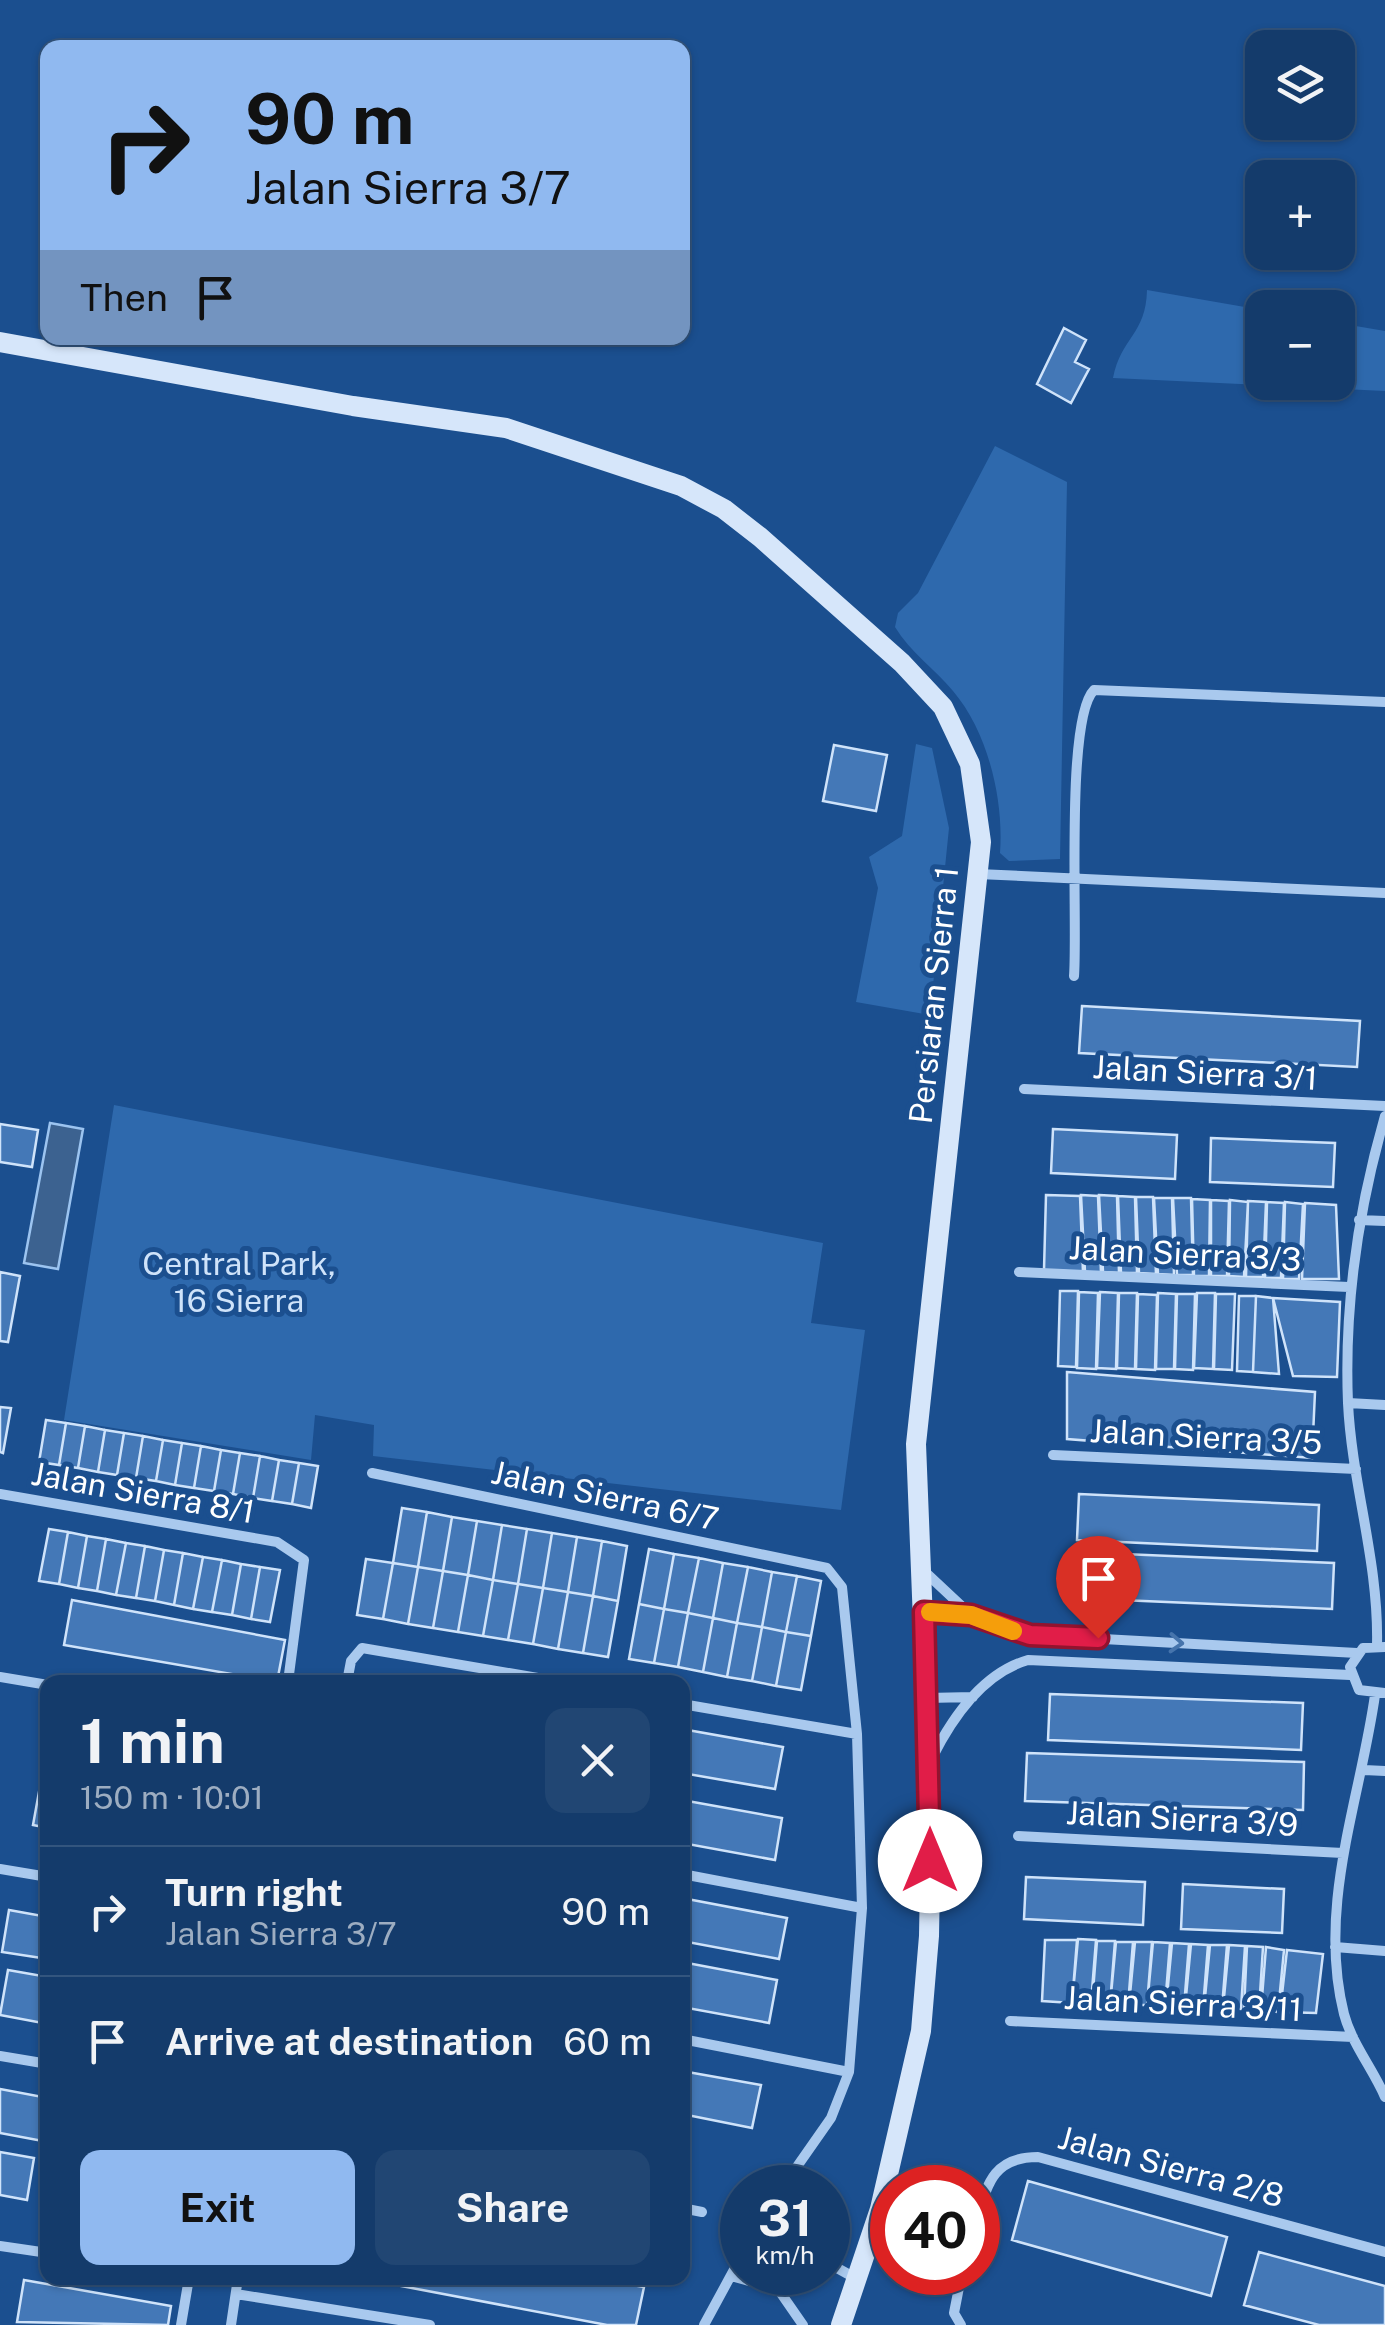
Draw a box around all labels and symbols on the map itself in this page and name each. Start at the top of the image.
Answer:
street label: Persiaran Sierra 1 [902,864,965,1126]
street label: Jalan Sierra 3/1 [1092,1048,1319,1097]
street label: Jalan Sierra 3/3 [1068,1229,1302,1278]
park label: Central Park, 16 Sierra [142,1245,336,1319]
street label: Jalan Sierra 3/5 [1089,1412,1323,1461]
street label: Jalan Sierra 6/7 [488,1453,722,1538]
street label: Jalan Sierra 8/1 [29,1455,258,1530]
pin [1056,1536,1141,1639]
one-way arrow [1168,1632,1184,1653]
street label: Jalan Sierra 3/9 [1065,1794,1299,1843]
position arrow [878,1809,982,1913]
street label: Jalan Sierra 3/11 [1063,1979,1303,2028]
street label: Jalan Sierra 2/8 [1054,2119,1288,2214]
speed limit sign: 40 [870,2165,1000,2295]

